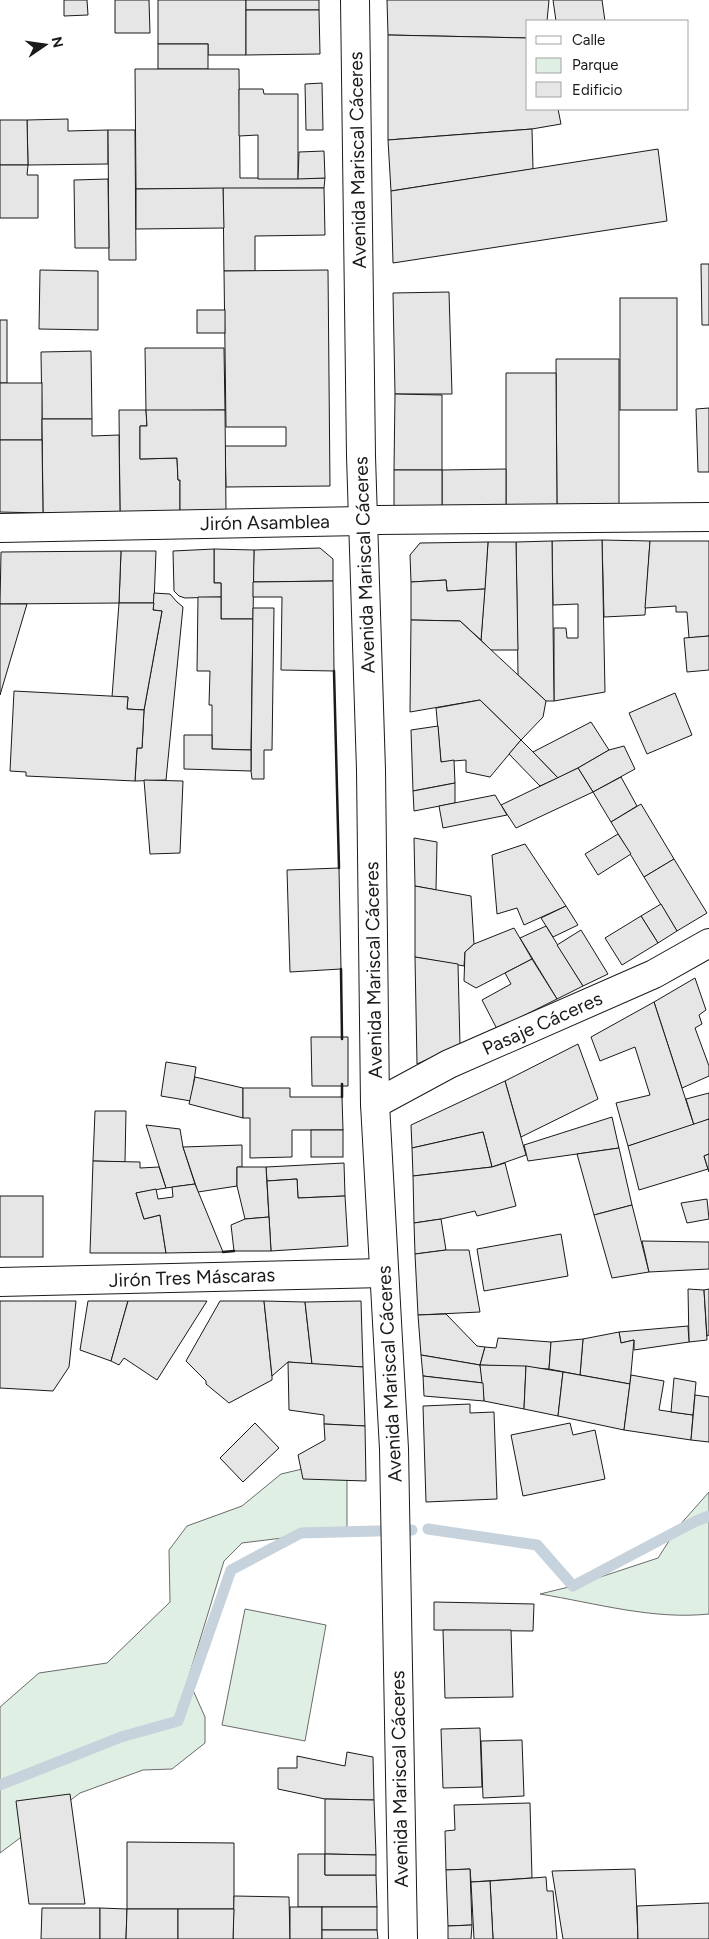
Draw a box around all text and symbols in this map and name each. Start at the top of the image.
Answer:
north arrow [20,20,70,70]
legend [526,20,689,110]
text: Calle [572,31,605,49]
text: N [48,35,67,49]
street label: Avenida Mariscal Cáceres [344,51,371,269]
text: Parque [572,56,619,74]
text: Edificio [572,81,623,99]
street label: Avenida Mariscal Cáceres [349,456,380,674]
street label: Jirón Asamblea [200,510,330,535]
street label: Avenida Mariscal Cáceres [360,861,387,1079]
street label: Pasaje Cáceres [479,987,606,1060]
street label: Jirón Tres Máscaras [108,1263,276,1292]
street label: Avenida Mariscal Cáceres [372,1265,407,1483]
street label: Avenida Mariscal Cáceres [386,1670,413,1888]

